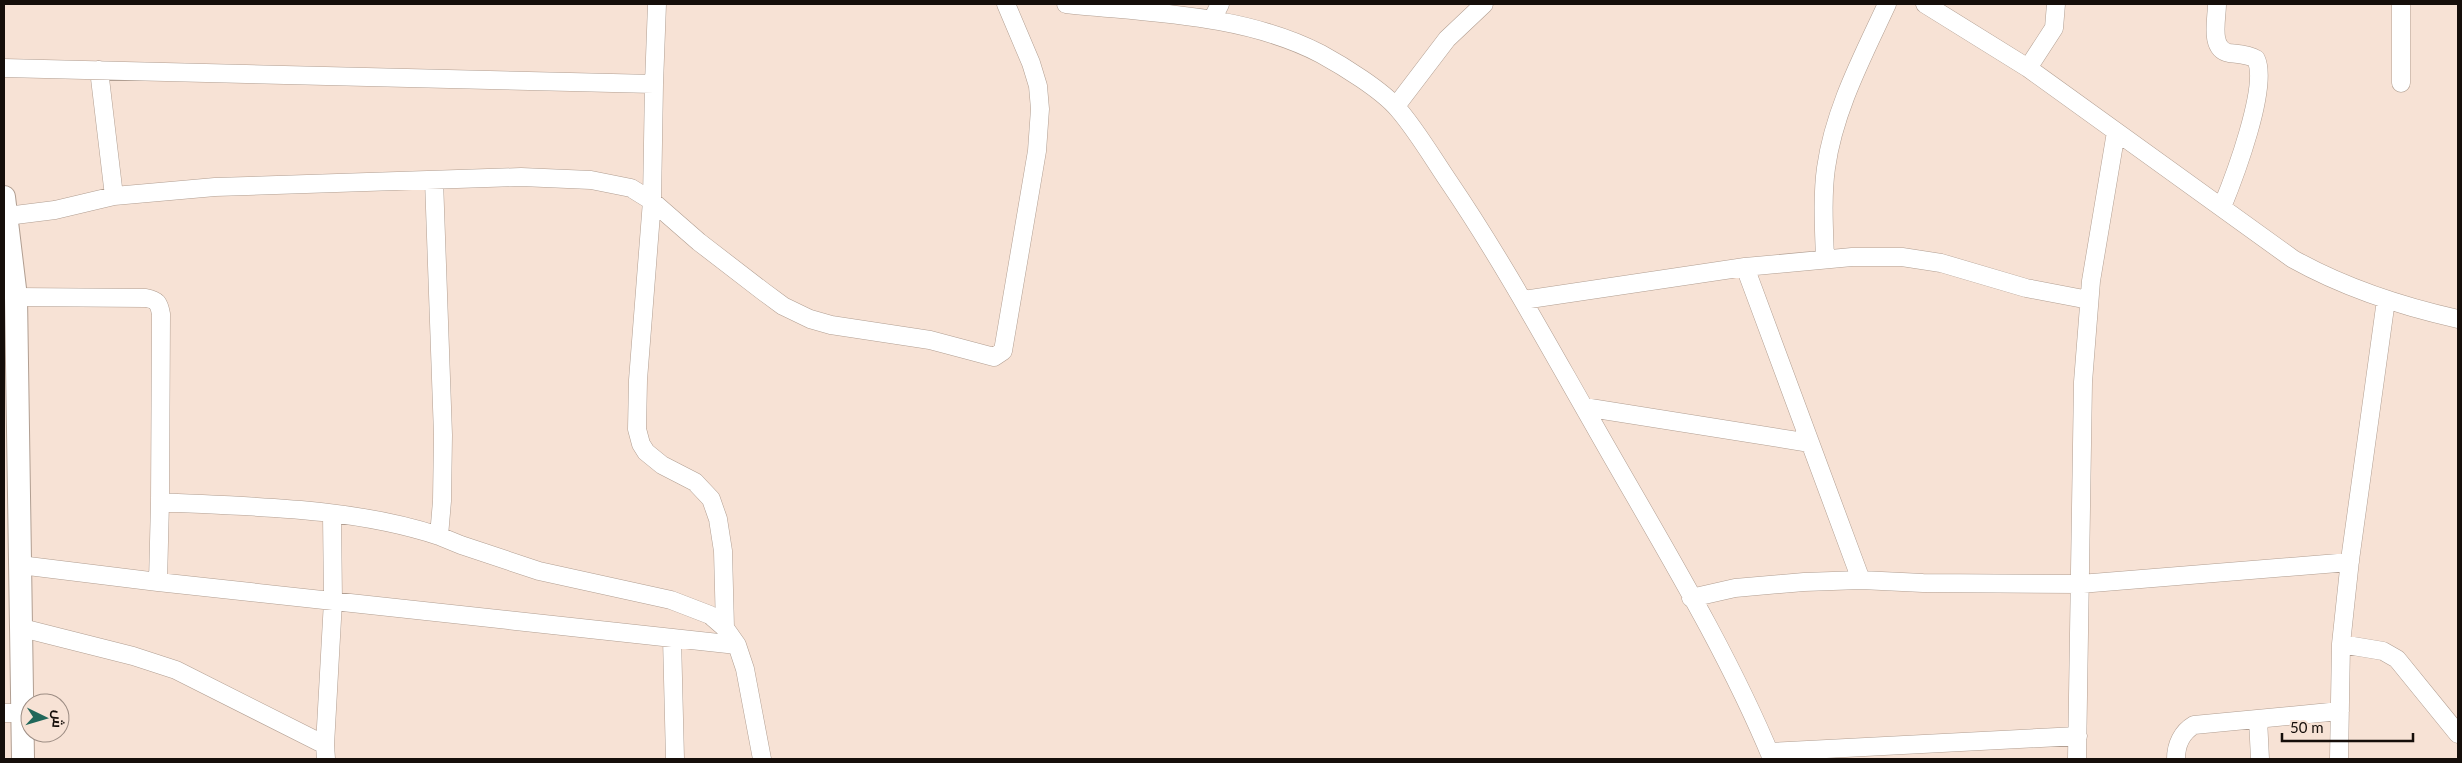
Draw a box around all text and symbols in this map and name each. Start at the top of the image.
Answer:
north arrow [20,693,70,743]
text: ش [48,709,68,729]
scale bar [2282,710,2413,742]
text: 50 m [2290,718,2324,736]

